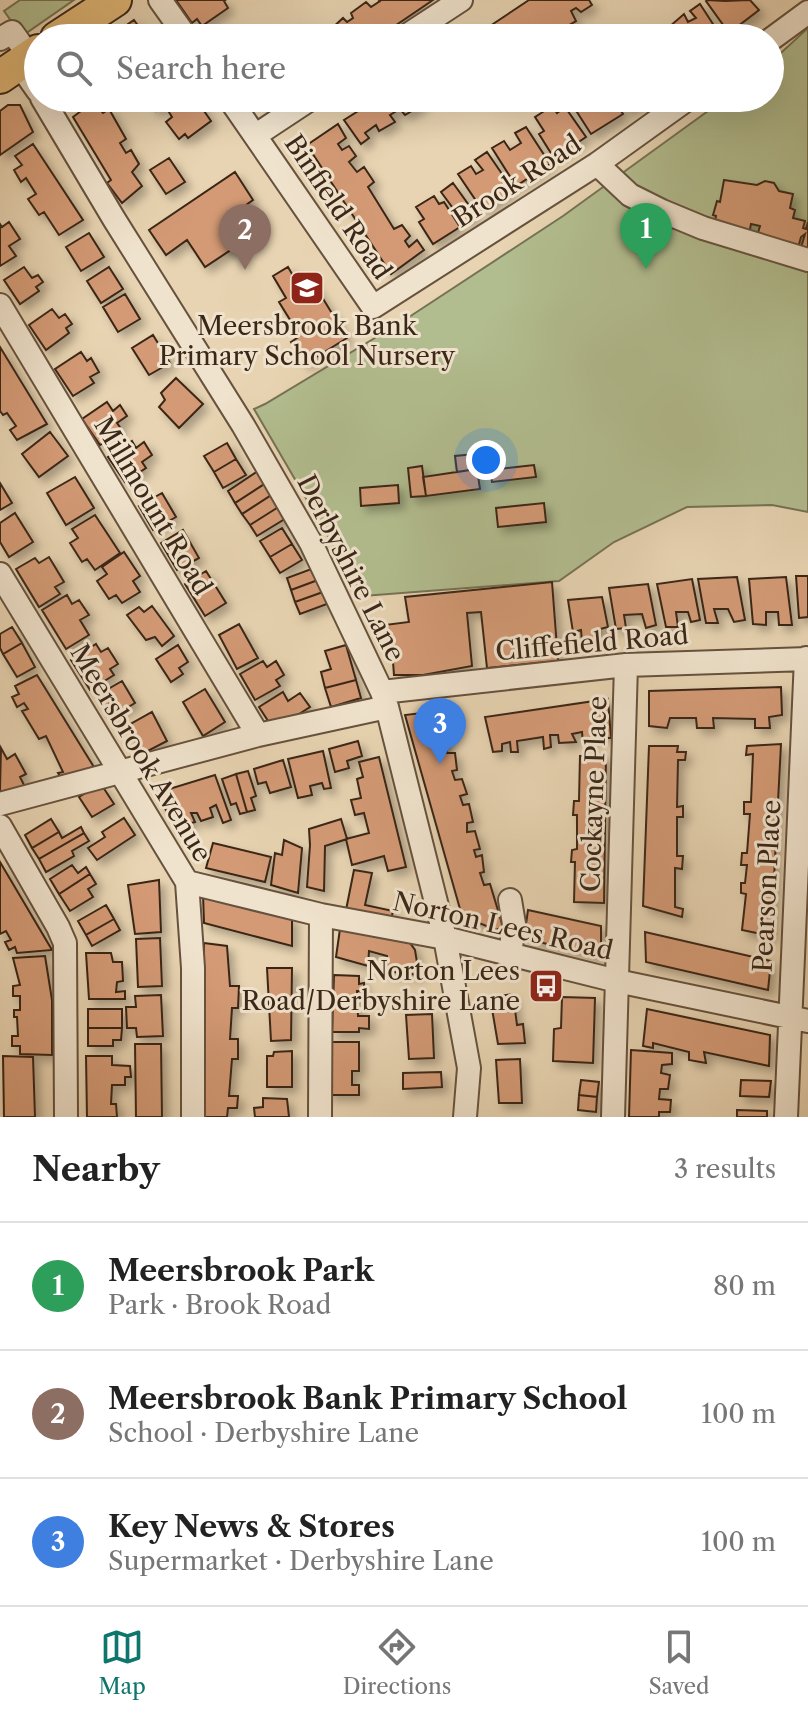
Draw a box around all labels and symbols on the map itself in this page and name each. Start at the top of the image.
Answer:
street label: Binfield Road [278,128,398,286]
street label: Brook Road [447,128,587,234]
pin: 1 [620,203,672,269]
pin: 2 [219,204,271,270]
school or university icon: Meersbrook Bank Primary School Nursery [288,269,326,307]
place label: Meersbrook Bank Primary School Nursery [159,310,456,372]
street label: Millmount Road [87,411,219,601]
your location [466,440,506,480]
street label: Derbyshire Lane [290,469,412,667]
street label: Cliffefield Road [494,619,690,667]
street label: Meersbrook Avenue [63,638,219,868]
street label: Cockayne Place [575,695,613,893]
pin: 3 [414,698,466,764]
street label: Pearson Place [746,799,788,973]
street label: Norton Lees Road [390,885,616,967]
place label: Norton Lees Road/Derbyshire Lane [241,955,520,1017]
bus stop icon: Norton Lees Road/Derbyshire Lane [527,967,565,1005]

